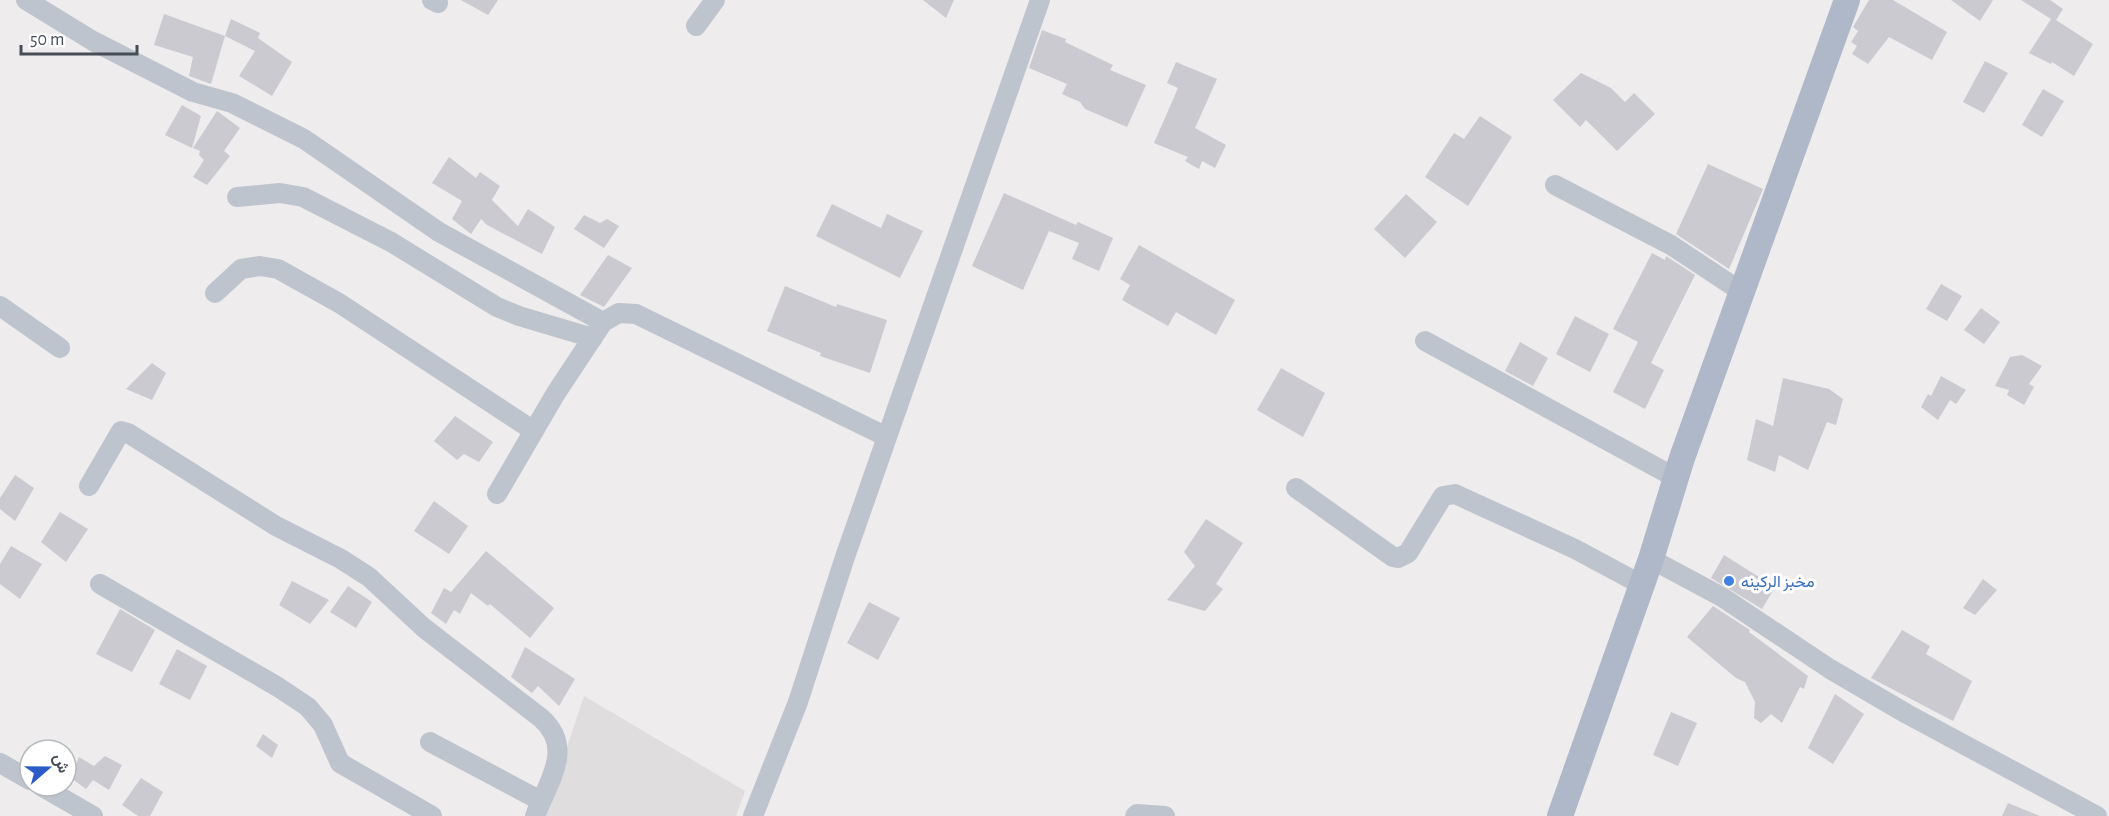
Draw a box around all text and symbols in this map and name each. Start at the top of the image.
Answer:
scale bar [21,18,136,56]
text: 50 m [30,31,64,49]
marker: مخبز الركينه [1722,574,1736,588]
place label: مخبز الركينه [1741,574,1814,592]
north arrow [18,738,78,798]
text: ش [49,751,72,775]

